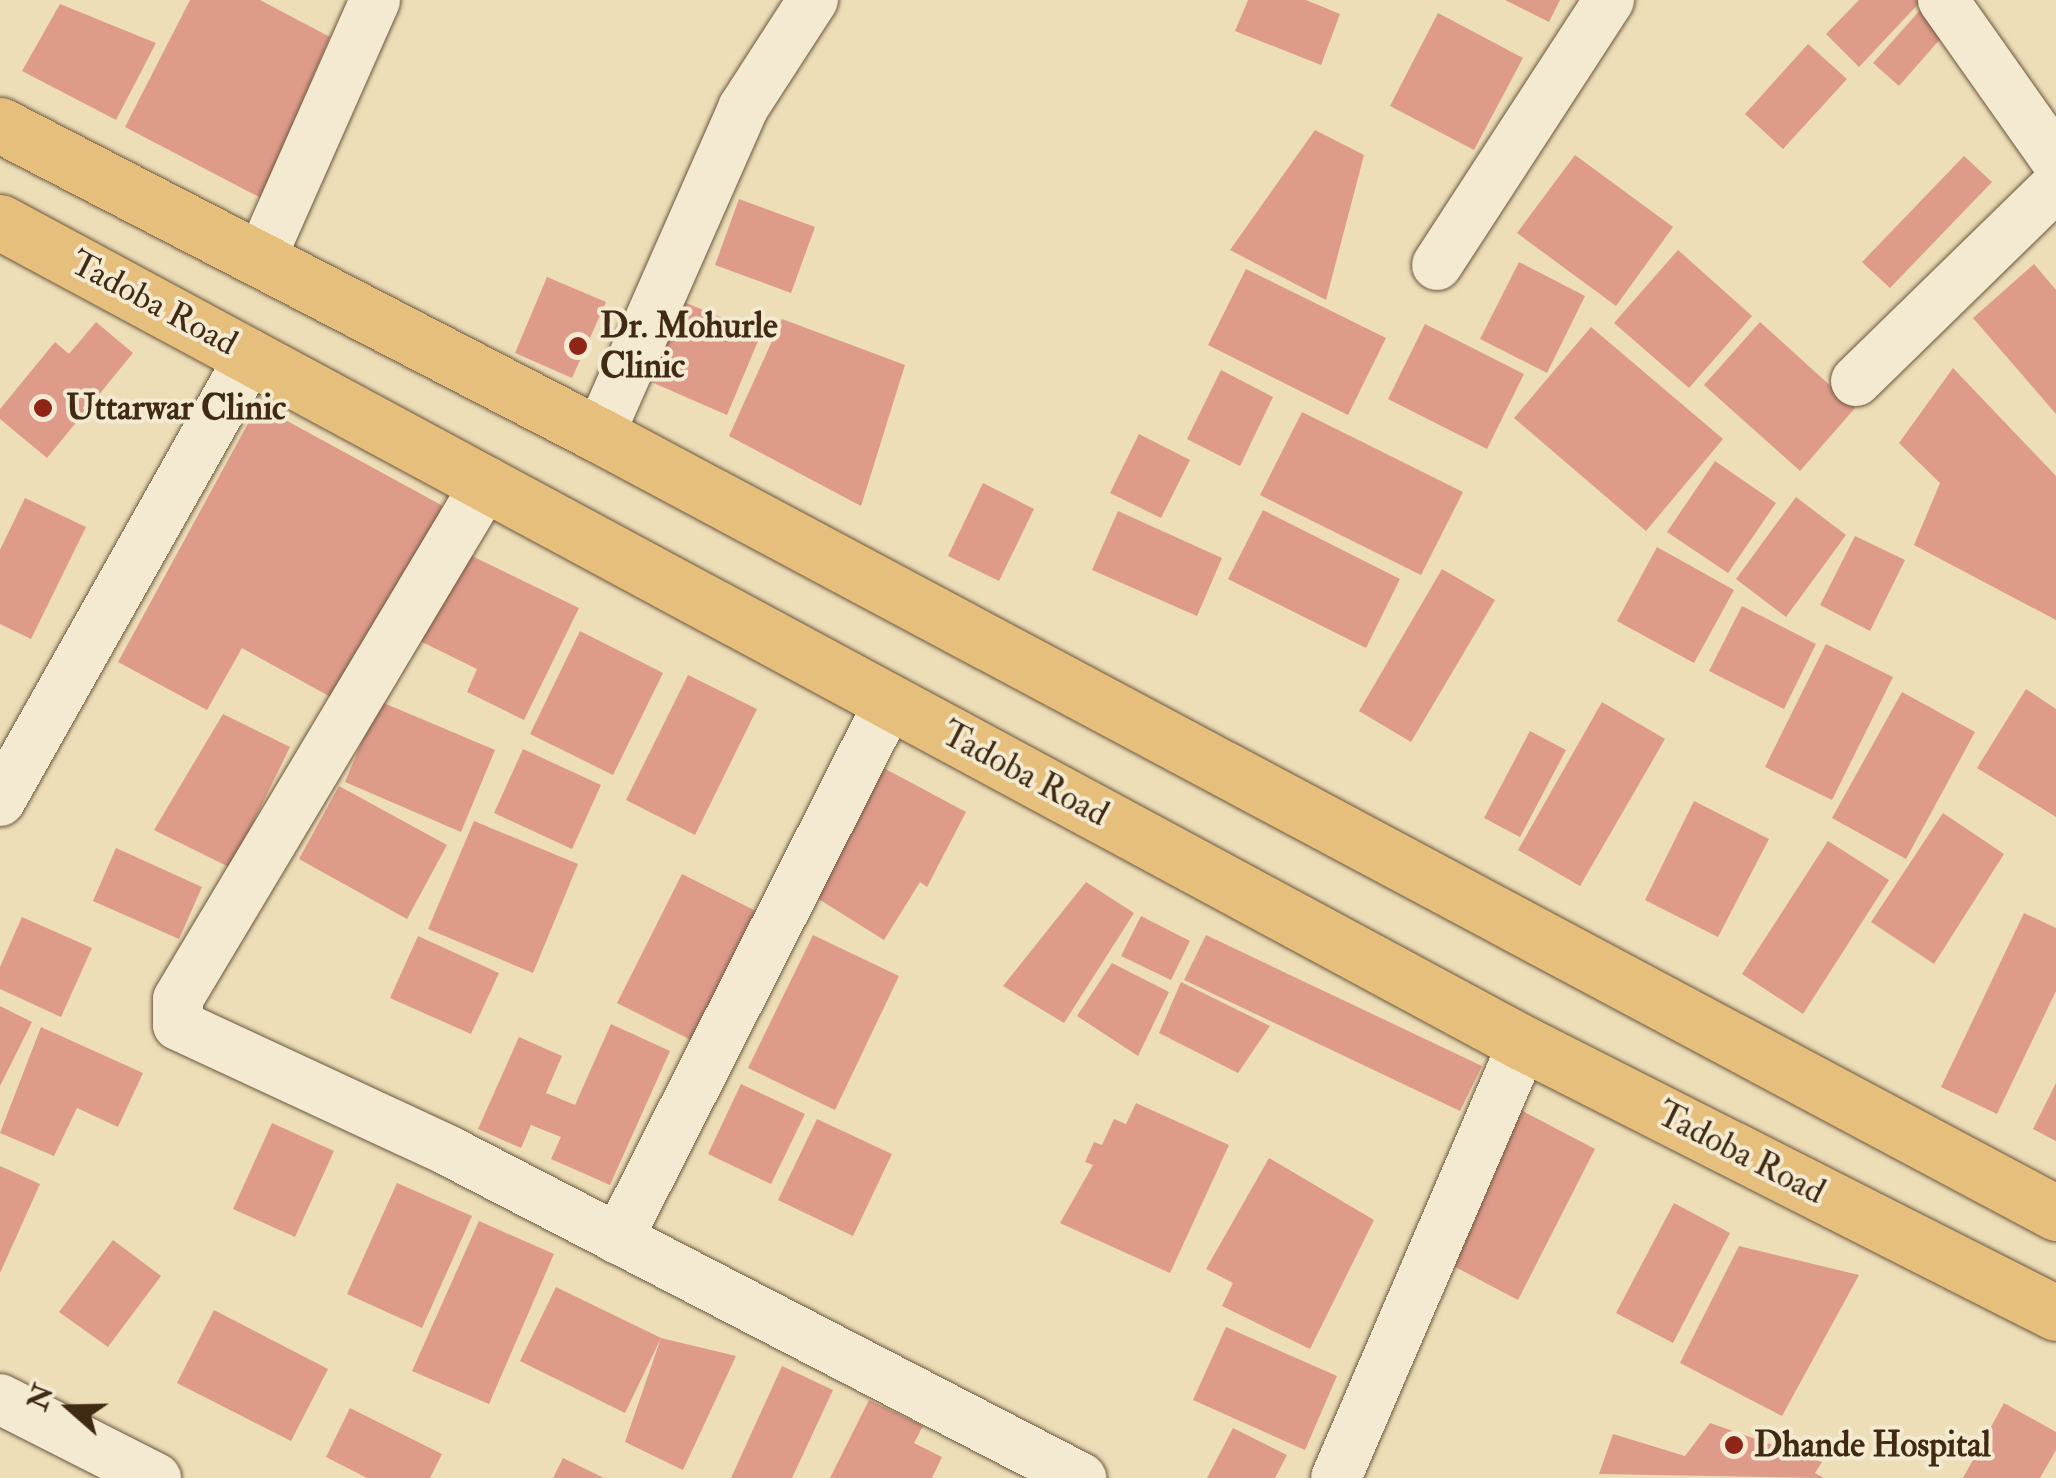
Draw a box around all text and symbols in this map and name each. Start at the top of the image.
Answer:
street label: Tadoba Road [64,242,244,364]
place label: Dr. Mohurle Clinic [600,305,778,387]
marker: Dr. Mohurle Clinic [565,333,591,359]
place label: Uttarwar Clinic [66,387,286,429]
marker: Uttarwar Clinic [30,395,56,421]
street label: Tadoba Road [935,713,1115,835]
street label: Tadoba Road [1650,1093,1832,1213]
north arrow [20,1358,120,1458]
text: N [21,1380,62,1415]
place label: Dhande Hospital [1754,1424,1991,1466]
marker: Dhande Hospital [1723,1434,1745,1456]

